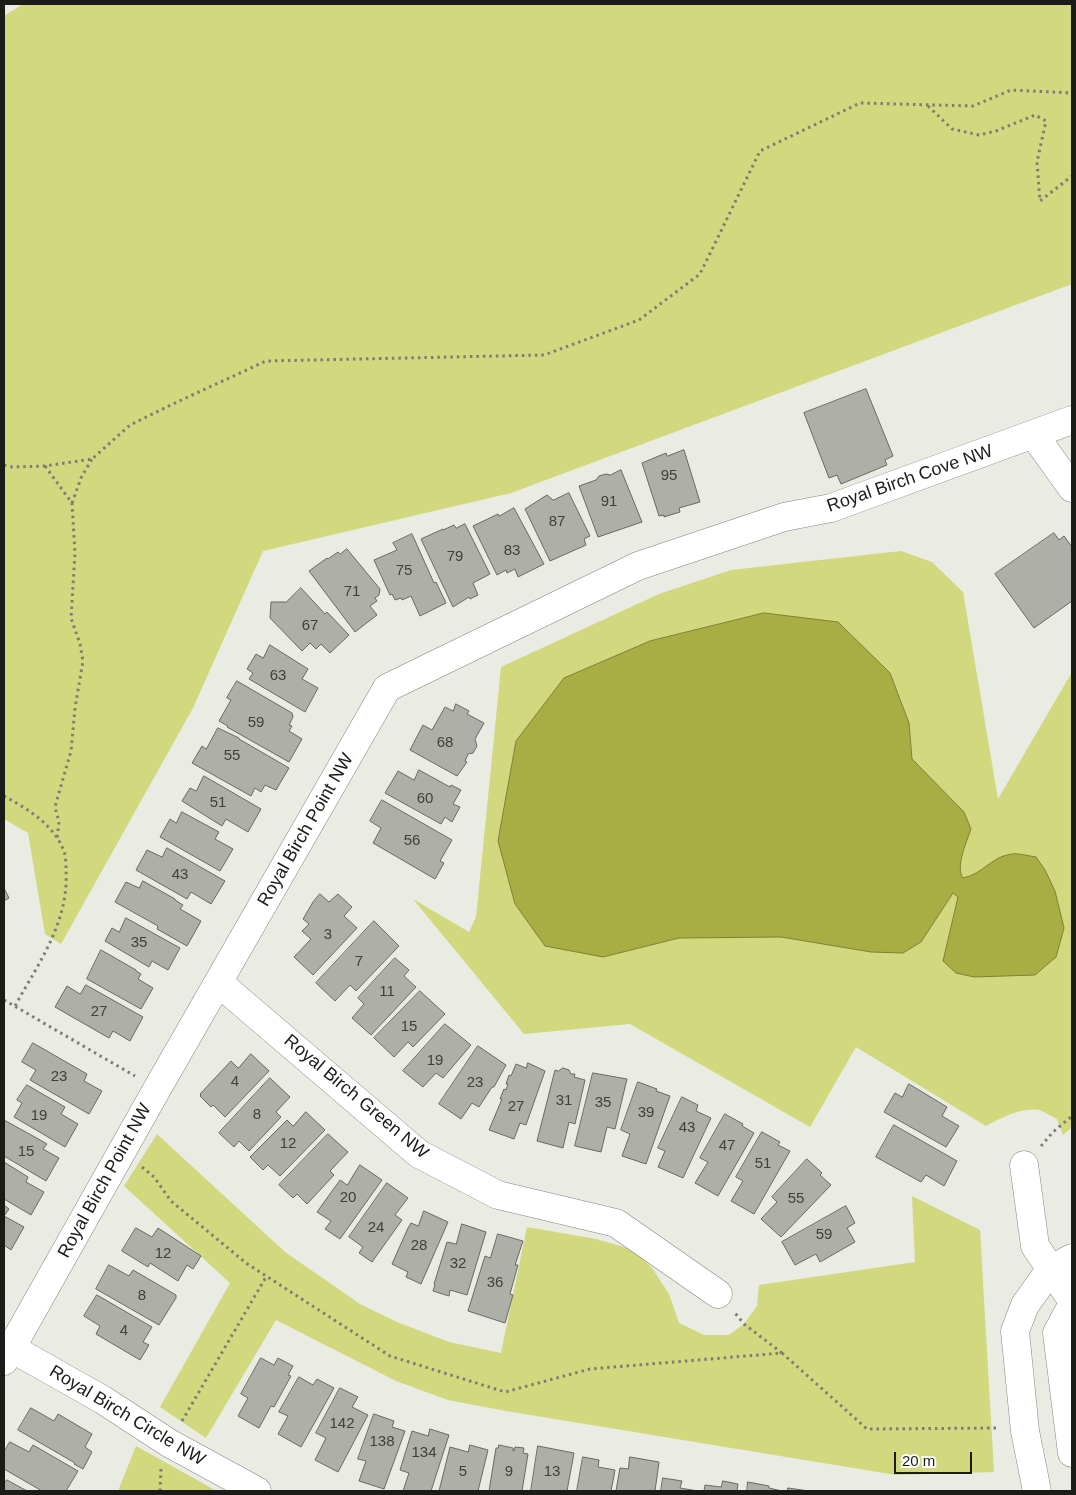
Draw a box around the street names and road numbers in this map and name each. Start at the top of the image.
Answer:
street label: Royal Birch Cove NW [824,440,996,518]
street label: Royal Birch Point NW [253,750,359,910]
street label: Royal Birch Green NW [279,1030,433,1164]
street label: Royal Birch Point NW [54,1100,156,1262]
street label: Royal Birch Circle NW [45,1361,209,1471]

